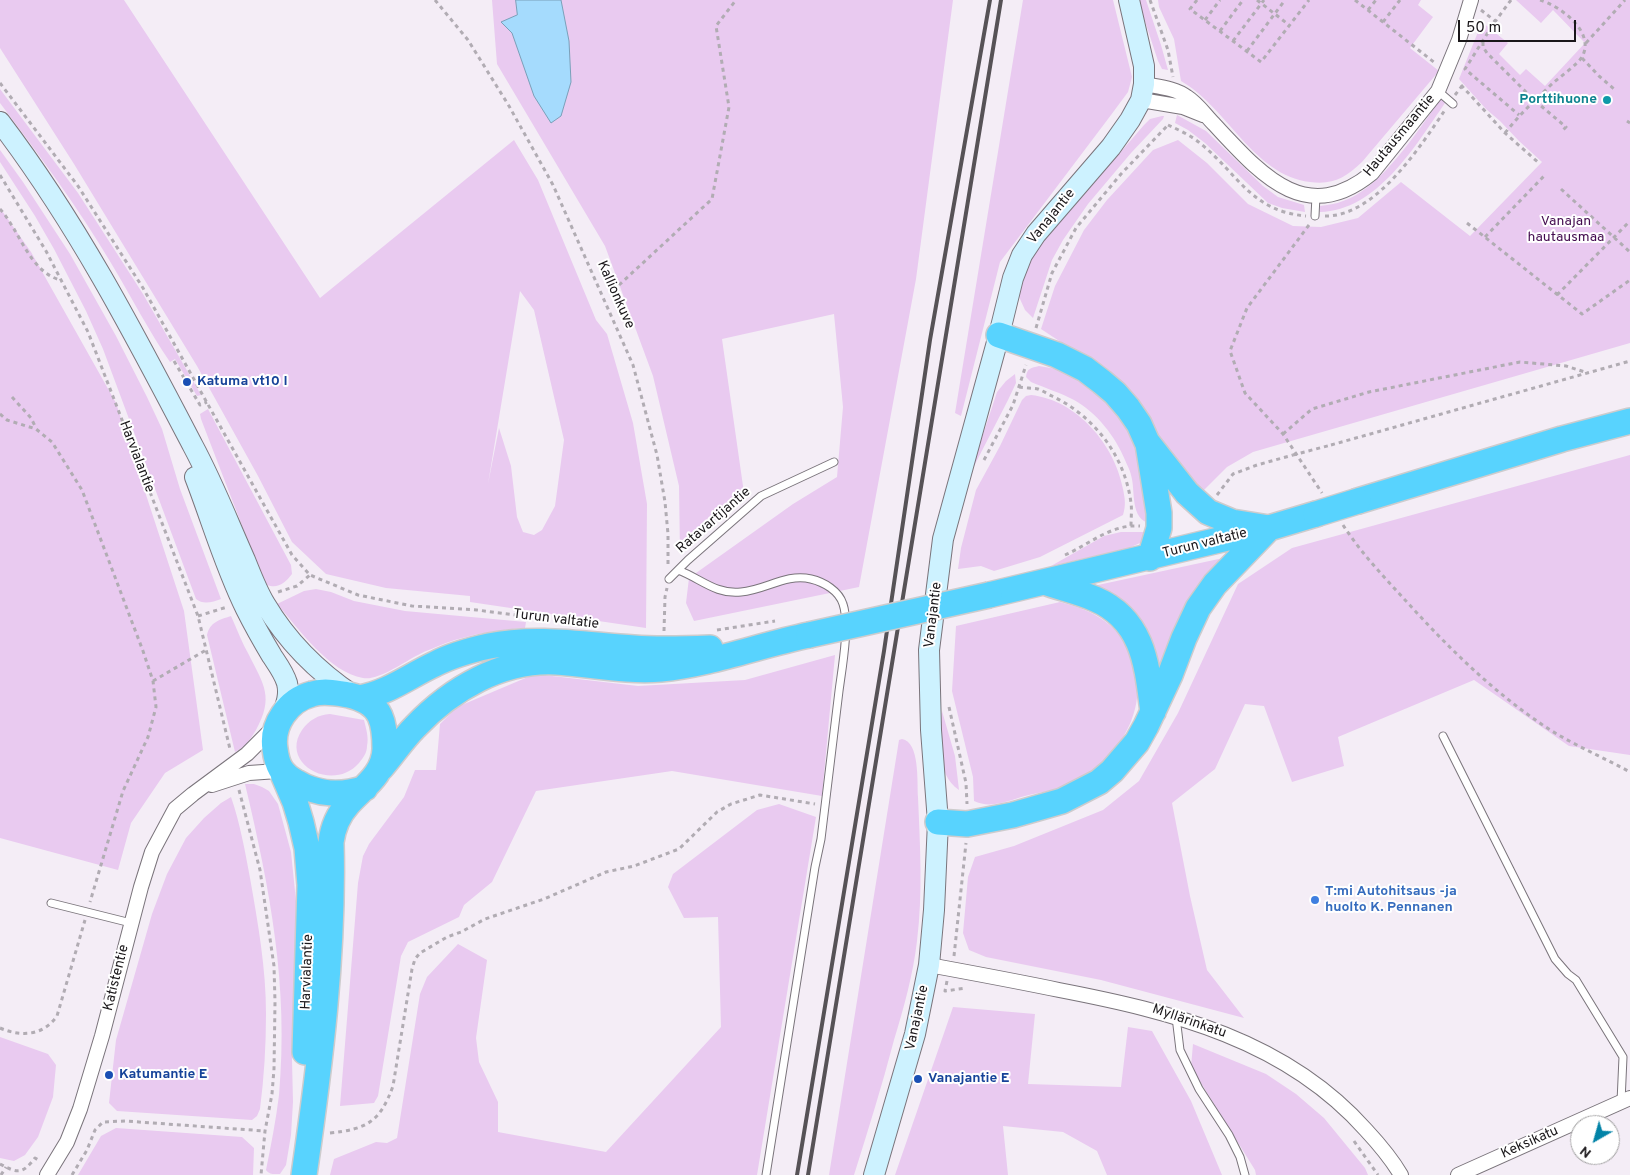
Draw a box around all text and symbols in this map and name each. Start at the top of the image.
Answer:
scale bar [1460,10,1578,42]
text: 50 m [1466,19,1501,38]
street label: Hautausmaantie [1361,91,1439,181]
place label: Porttihuone [1519,92,1597,108]
marker: Porttihuone [1601,94,1613,106]
street label: Vanajantie [1025,186,1079,248]
park label: Vanajan hautausmaa [1528,214,1604,246]
street label: Kallionkuve [593,258,637,332]
place label: Katuma vt10 I [197,374,288,390]
marker: Katuma vt10 I [181,376,193,388]
street label: Harvialantie [115,419,157,495]
street label: Ratavartijantie [673,484,755,558]
street label: Turun valtatie [1161,525,1249,563]
street label: Vanajantie [922,581,946,649]
street label: Turun valtatie [512,606,600,634]
place label: T:mi Autohitsaus -ja huolto K. Pennanen [1325,884,1457,916]
marker: T:mi Autohitsaus -ja huolto K. Pennanen [1309,894,1321,906]
street label: Harvialantie [298,934,318,1010]
street label: Katistentie [101,943,133,1013]
street label: Vanajantie [903,984,933,1052]
street label: Myllärinkatu [1150,1001,1228,1043]
place label: Katumantie E [119,1067,208,1083]
marker: Katumantie E [103,1069,115,1081]
place label: Vanajantie E [928,1071,1010,1087]
marker: Vanajantie E [912,1073,924,1085]
north arrow [1570,1115,1620,1165]
street label: Keksikatu [1499,1123,1561,1163]
text: N [1577,1142,1595,1161]

